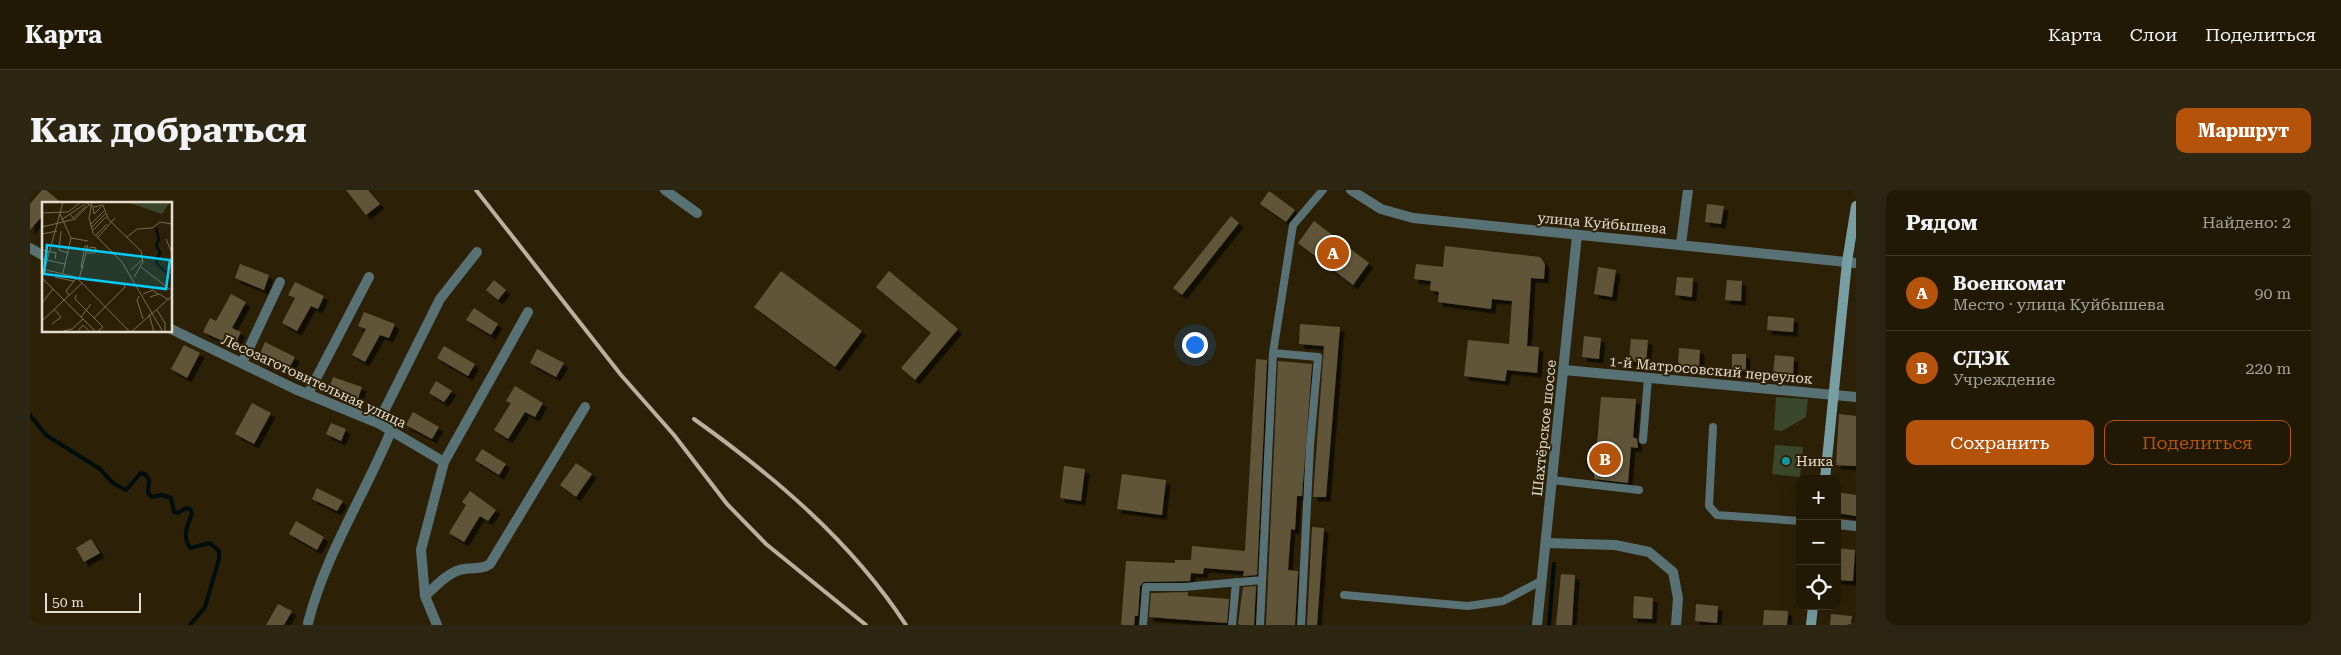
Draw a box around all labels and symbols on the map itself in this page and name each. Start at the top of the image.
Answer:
inset map [42,202,172,332]
street label: улица Куйбышева [1537,209,1668,237]
pin: A [1317,234,1349,272]
street label: Лесозаготовительная улица [219,331,409,431]
your location [1182,332,1208,358]
street label: 1-й Матросовский переулок [1609,353,1814,387]
street label: Шахтёрское шоссе [1529,359,1559,497]
pin: B [1589,440,1621,478]
place label: Ника [1796,453,1833,469]
marker: Ника [1780,455,1792,467]
scale bar [45,590,141,613]

